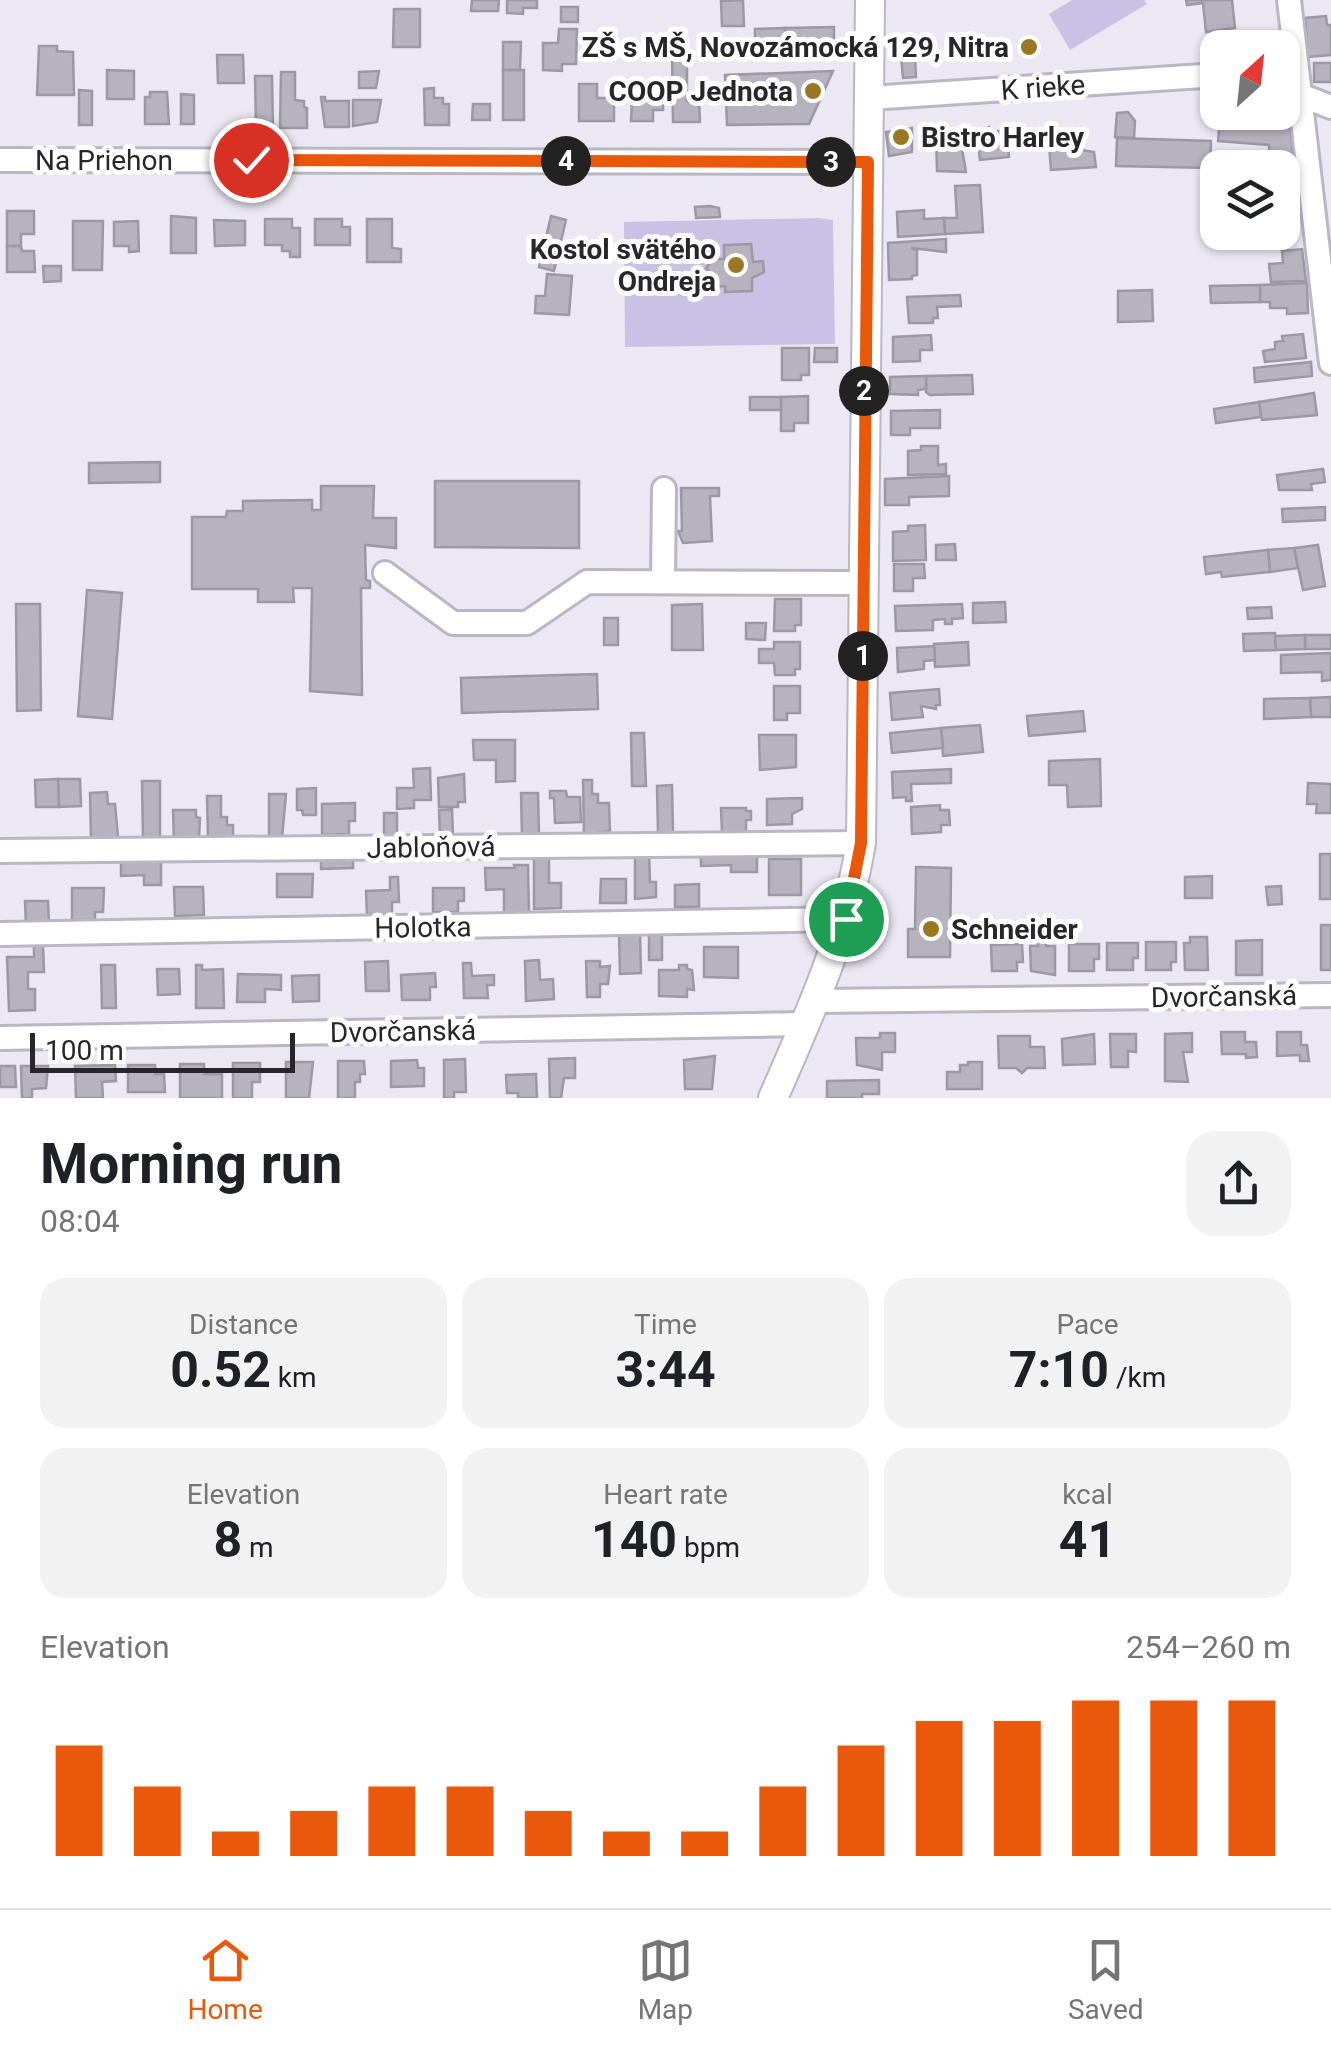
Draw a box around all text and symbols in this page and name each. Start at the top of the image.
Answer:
north arrow [1200,30,1300,130]
map controls [1200,30,1300,250]
place label: ZŠ s MŠ, Novozámocká 129, Nitra [582,31,1009,64]
marker: ZŠ s MŠ, Novozámocká 129, Nitra [1018,36,1040,58]
street label: K rieke [1000,68,1086,107]
place label: COOP Jednota [609,75,793,108]
marker: COOP Jednota [802,80,824,102]
pin [209,118,294,203]
place label: Bistro Harley [921,121,1085,154]
marker: Bistro Harley [890,126,912,148]
icon: check [224,133,279,188]
pin: 4 [541,136,591,186]
pin: 3 [806,137,856,187]
street label: Na Priehon [35,144,173,177]
text: 4 [558,144,574,177]
text: 3 [823,145,839,178]
button: layers [1200,150,1300,250]
place label: Kostol svätého Ondreja [530,233,716,298]
marker: Kostol svätého Ondreja [725,254,747,276]
pin: 2 [839,366,889,416]
text: 2 [856,374,872,407]
pin: 1 [838,631,888,681]
text: 1 [855,639,871,672]
street label: Jabloňová [366,830,496,865]
pin [804,877,889,962]
icon: arrive [819,892,874,947]
street label: Holotka [374,910,472,945]
place label: Schneider [951,913,1078,946]
marker: Schneider [920,918,942,940]
street label: Dvorčanská [1151,979,1297,1014]
street label: Dvorčanská [330,1014,476,1049]
scale bar [30,1028,295,1072]
text: 100 m [45,1034,124,1067]
button: share [1186,1131,1291,1236]
text: Morning run [40,1132,342,1196]
text: 08:04 [40,1202,120,1240]
text: Distance [189,1308,298,1341]
text: Time [634,1308,697,1341]
text: Pace [1056,1308,1119,1341]
text: 0.52 [170,1341,271,1399]
text: 3:44 [615,1341,716,1399]
text: 7:10 [1009,1341,1109,1399]
text: km [271,1361,317,1394]
text: /km [1109,1361,1166,1394]
text: Elevation [187,1478,300,1511]
text: Heart rate [603,1478,728,1511]
text: kcal [1062,1478,1113,1511]
text: 8 [213,1511,242,1569]
text: 140 [591,1511,677,1569]
text: 41 [1059,1511,1116,1569]
text: m [242,1531,274,1564]
text: bpm [677,1531,740,1564]
text: Elevation [40,1628,170,1666]
text: 254–260 m [1126,1628,1291,1666]
tab: Home [187,1933,263,2026]
tab: Map [638,1933,693,2026]
tab: Saved [1068,1933,1144,2026]

